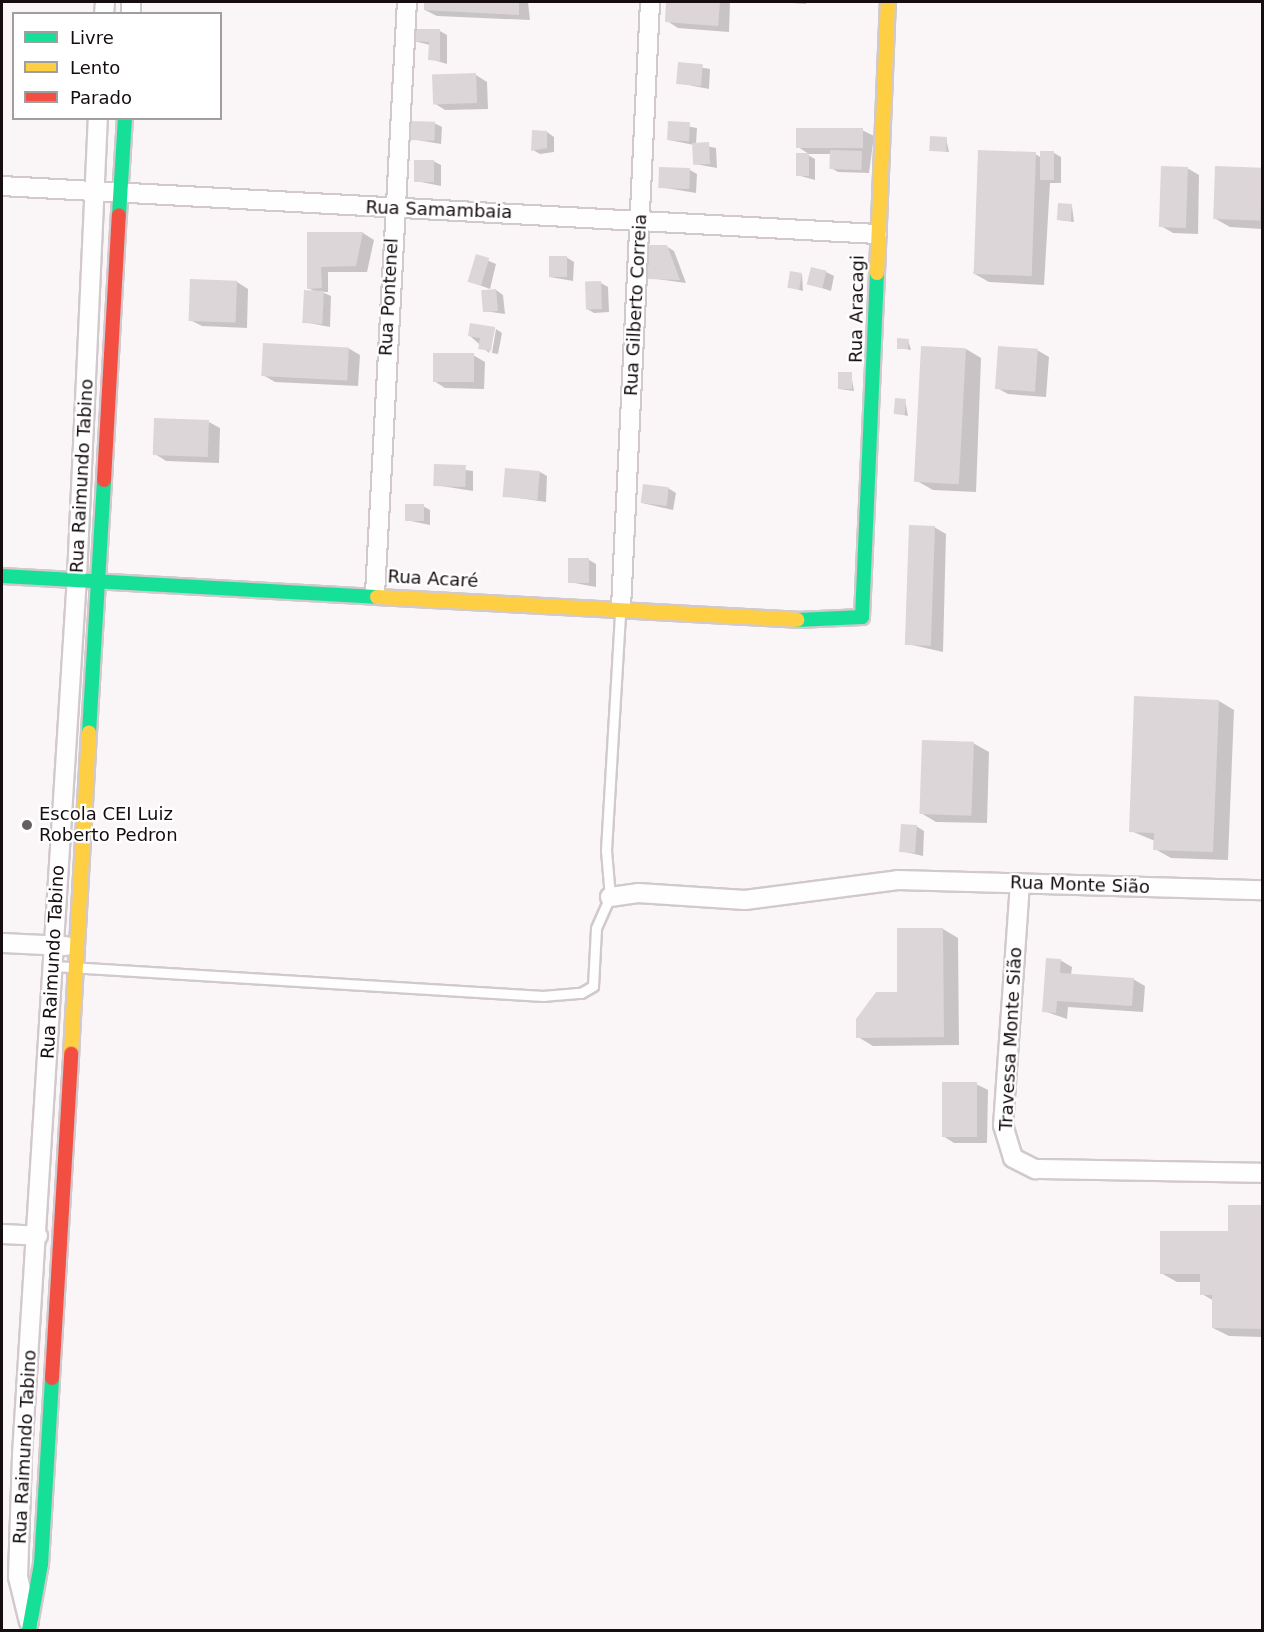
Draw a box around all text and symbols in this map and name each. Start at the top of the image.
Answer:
legend [12,12,222,120]
text: Livre [70,27,114,48]
text: Lento [70,57,120,78]
text: Parado [70,87,132,108]
street label: Rua Samambaia [365,197,513,223]
street label: Rua Gilberto Correia [620,213,652,397]
street label: Rua Pontenel [375,237,403,357]
street label: Rua Aracagi [845,255,869,363]
street label: Rua Raimundo Tabino [66,378,98,574]
street label: Rua Acaré [387,566,479,592]
place label: Escola CEI Luiz Roberto Pedron [39,804,178,846]
marker: Escola CEI Luiz Roberto Pedron [20,818,34,832]
street label: Rua Raimundo Tabino [37,864,69,1060]
street label: Rua Monte Sião [1010,872,1150,898]
street label: Travessa Monte Sião [995,946,1027,1132]
street label: Rua Raimundo Tabino [9,1349,41,1545]

